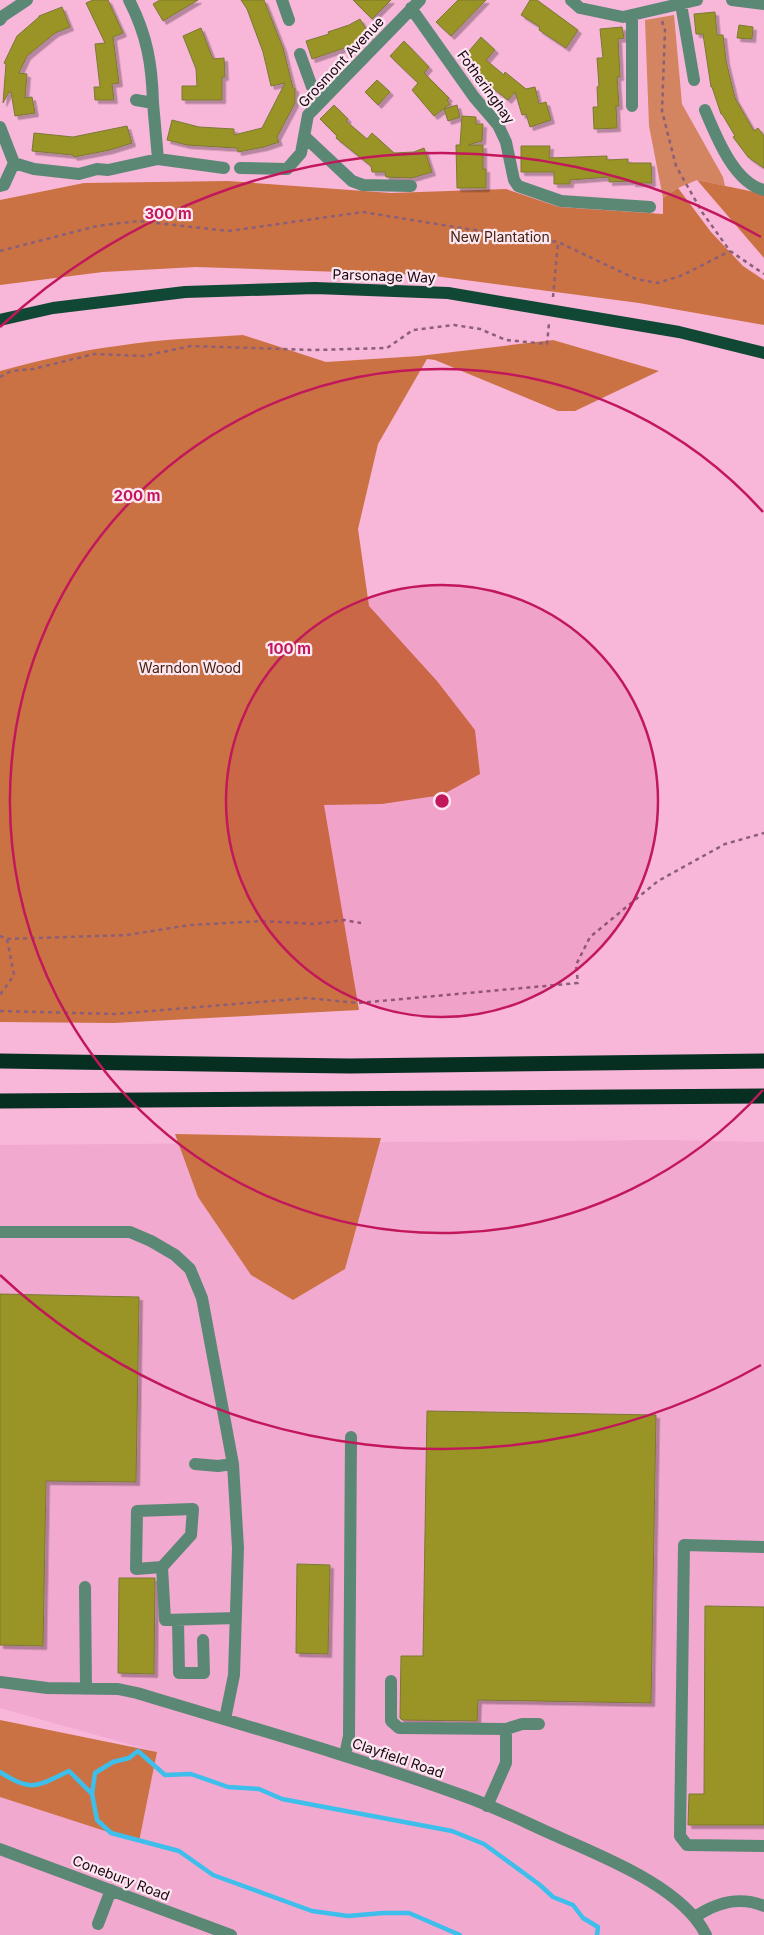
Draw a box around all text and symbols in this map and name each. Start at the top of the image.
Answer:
street label: Grosmont Avenue [294,13,387,111]
street label: Fotheringhay [454,47,519,127]
text: 300 m [144,204,192,223]
park label: New Plantation [450,228,550,245]
street label: Parsonage Way [332,265,436,286]
text: 200 m [114,486,160,505]
text: 100 m [267,639,311,658]
park label: Warndon Wood [139,659,241,676]
centre of rings [433,792,451,810]
street label: Clayfield Road [350,1734,446,1781]
street label: Conebury Road [70,1851,172,1904]

